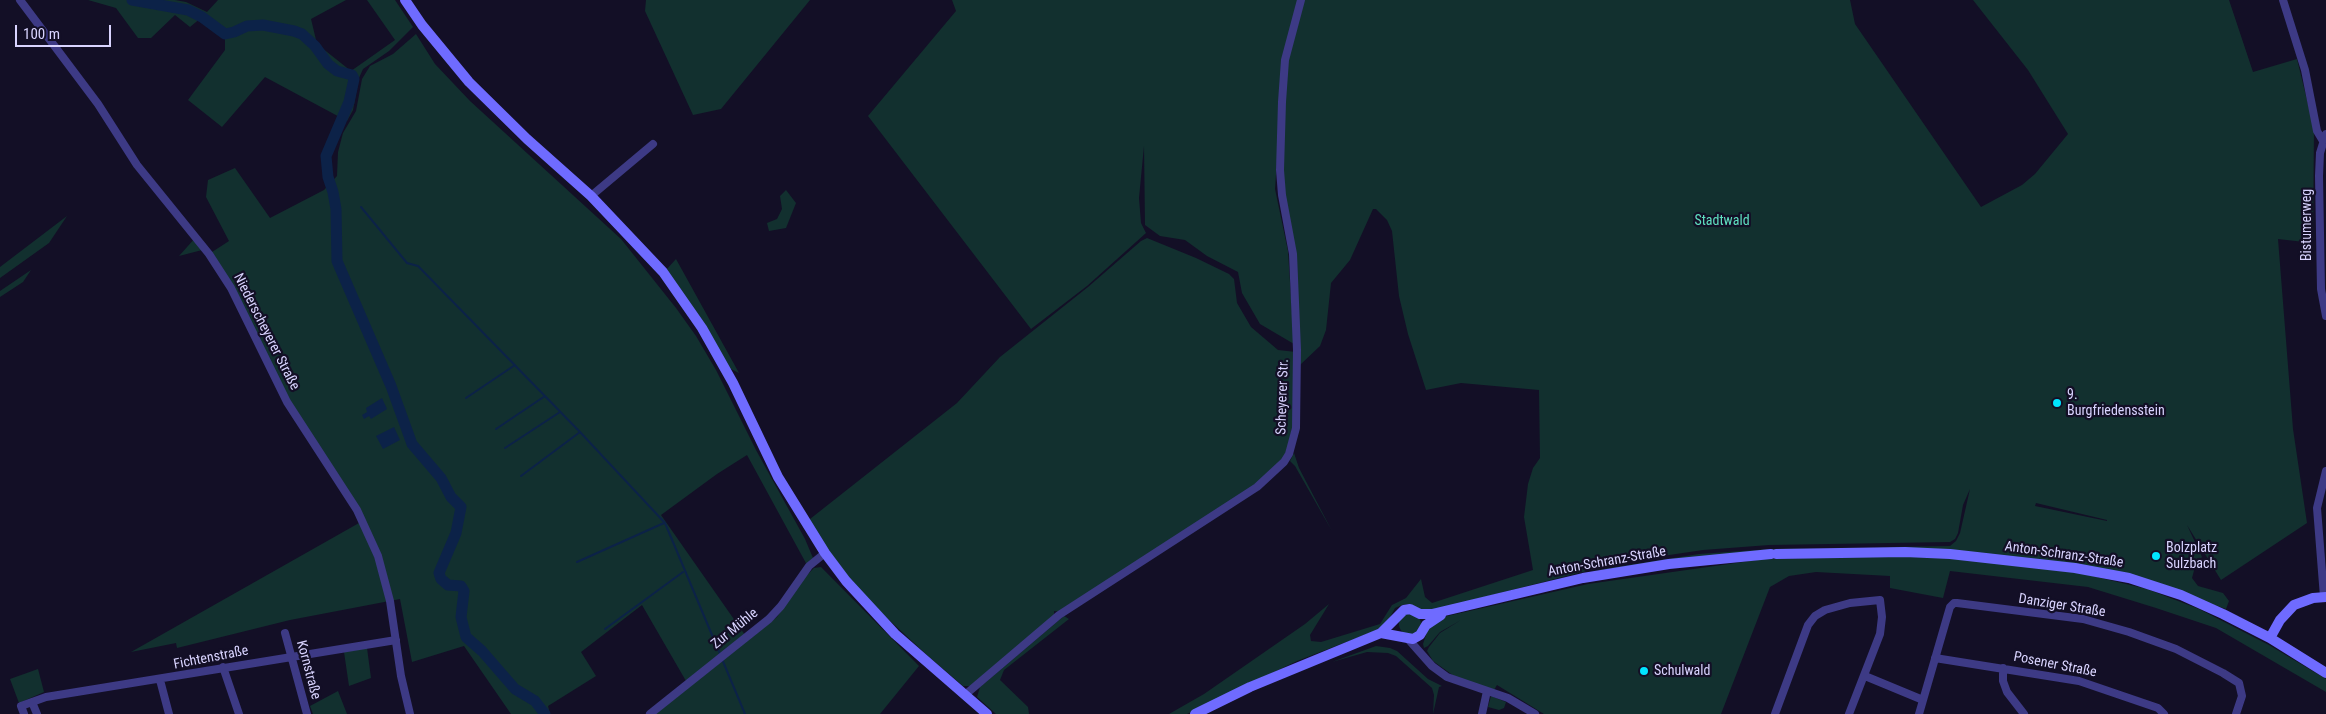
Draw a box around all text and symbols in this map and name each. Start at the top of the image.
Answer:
scale bar [18,15,114,47]
text: 100 m [23,25,60,43]
street label: Bistumerweg [2299,189,2315,261]
park label: Stadtwald [1694,213,1750,229]
street label: Niederscheyerer Straße [229,271,303,393]
street label: Scheyerer Str. [1273,359,1293,435]
place label: 9. Burgfriedensstein [2067,387,2165,420]
marker: 9. Burgfriedensstein [2051,397,2063,409]
street label: Anton-Schranz-Straße [2004,538,2124,572]
place label: Bolzplatz Sulzbach [2166,540,2217,572]
street label: Anton-Schranz-Straße [1547,543,1667,581]
marker: Bolzplatz Sulzbach [2150,550,2162,562]
street label: Danziger Straße [2017,591,2107,621]
street label: Zur Mühle [708,605,762,653]
street label: Kornstraße [292,639,324,701]
street label: Fichtenstraße [172,643,250,673]
street label: Posener Straße [2012,649,2098,681]
place label: Schulwald [1654,663,1710,679]
marker: Schulwald [1638,665,1650,677]

